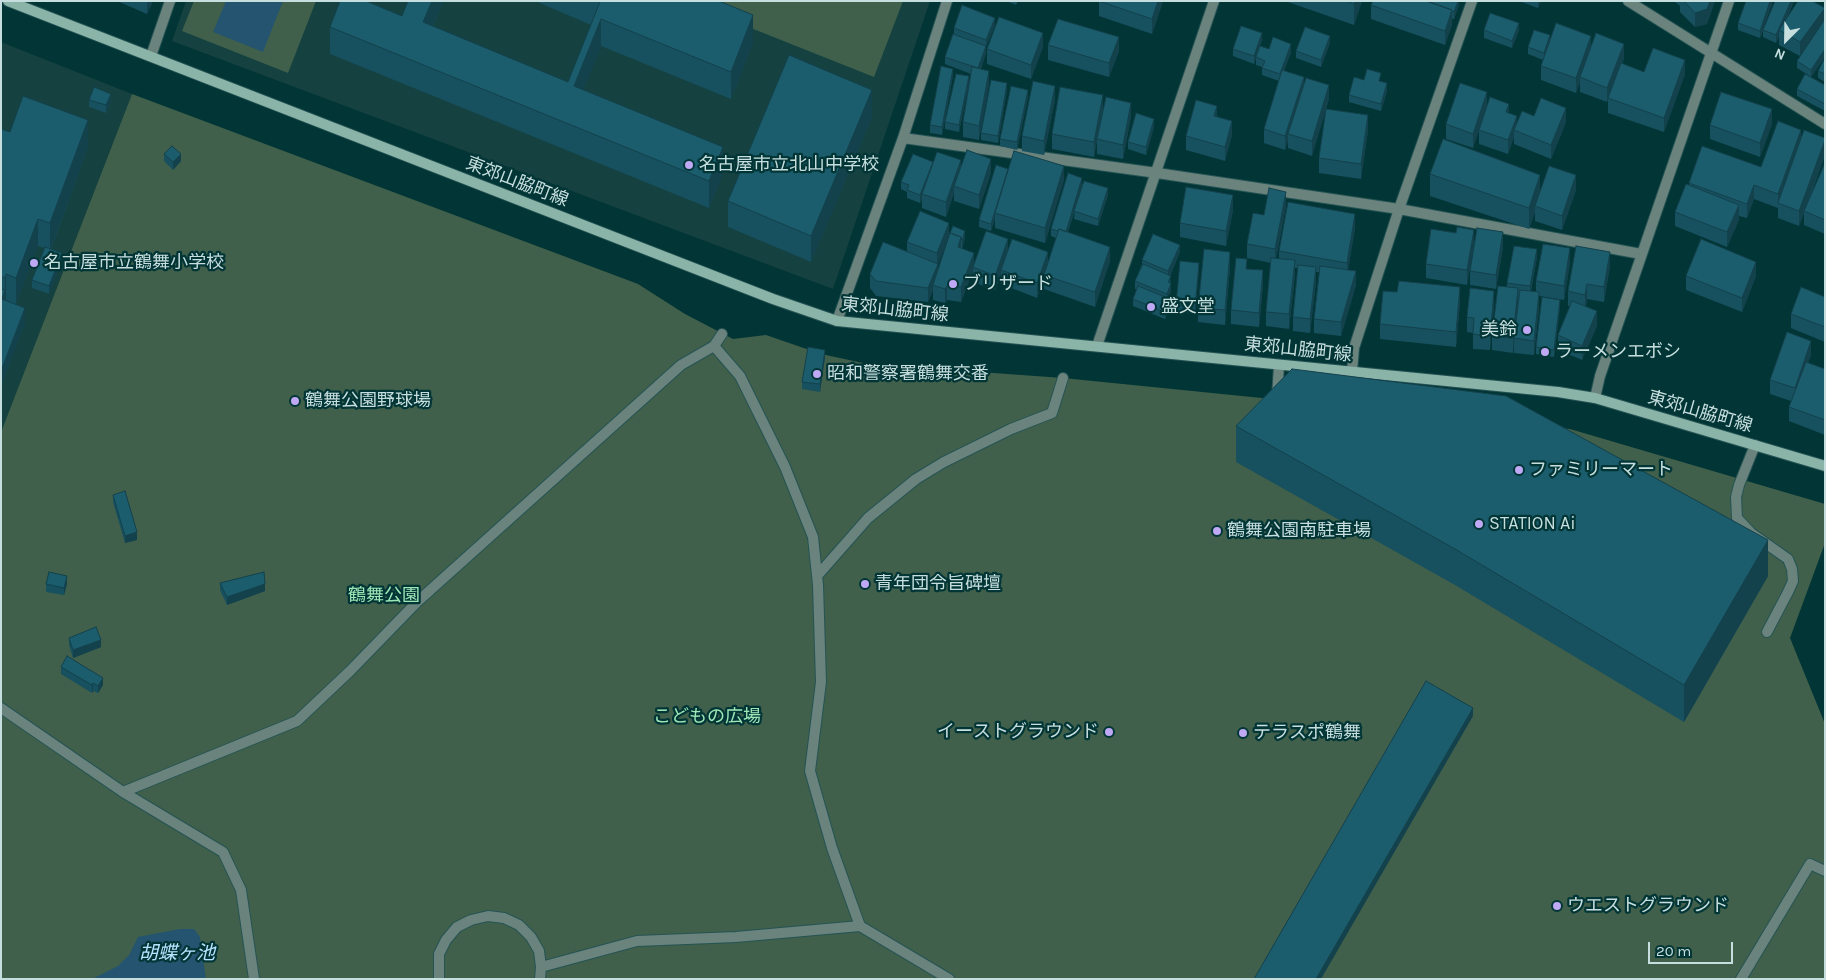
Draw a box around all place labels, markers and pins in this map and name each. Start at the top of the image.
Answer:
place label: 名古屋市立北山中学校 [699,154,879,176]
marker: 名古屋市立北山中学校 [683,159,695,171]
place label: 名古屋市立鶴舞小学校 [44,252,224,274]
marker: 名古屋市立鶴舞小学校 [28,257,40,269]
place label: ブリザード [963,273,1053,295]
marker: ブリザード [947,278,959,290]
place label: 盛文堂 [1161,296,1215,318]
marker: 盛文堂 [1145,301,1157,313]
place label: 美鈴 [1481,319,1517,341]
marker: 美鈴 [1521,324,1533,336]
place label: ラーメンエボシ [1555,341,1681,363]
marker: ラーメンエボシ [1539,346,1551,358]
place label: 昭和警察署鶴舞交番 [827,363,989,385]
marker: 昭和警察署鶴舞交番 [811,368,823,380]
place label: 鶴舞公園野球場 [305,390,431,412]
marker: 鶴舞公園野球場 [289,395,301,407]
place label: ファミリーマート [1529,459,1673,481]
marker: ファミリーマート [1513,464,1525,476]
place label: STATION Ai [1489,513,1576,535]
marker: STATION Ai [1473,518,1485,530]
place label: 鶴舞公園南駐車場 [1227,520,1371,542]
marker: 鶴舞公園南駐車場 [1211,525,1223,537]
place label: 青年団令旨碑壇 [875,573,1001,595]
marker: 青年団令旨碑壇 [859,578,871,590]
place label: イーストグラウンド [937,721,1099,743]
place label: テラスポ鶴舞 [1253,722,1361,744]
marker: イーストグラウンド [1103,726,1115,738]
marker: テラスポ鶴舞 [1237,727,1249,739]
place label: ウエストグラウンド [1567,895,1729,917]
marker: ウエストグラウンド [1551,900,1563,912]

